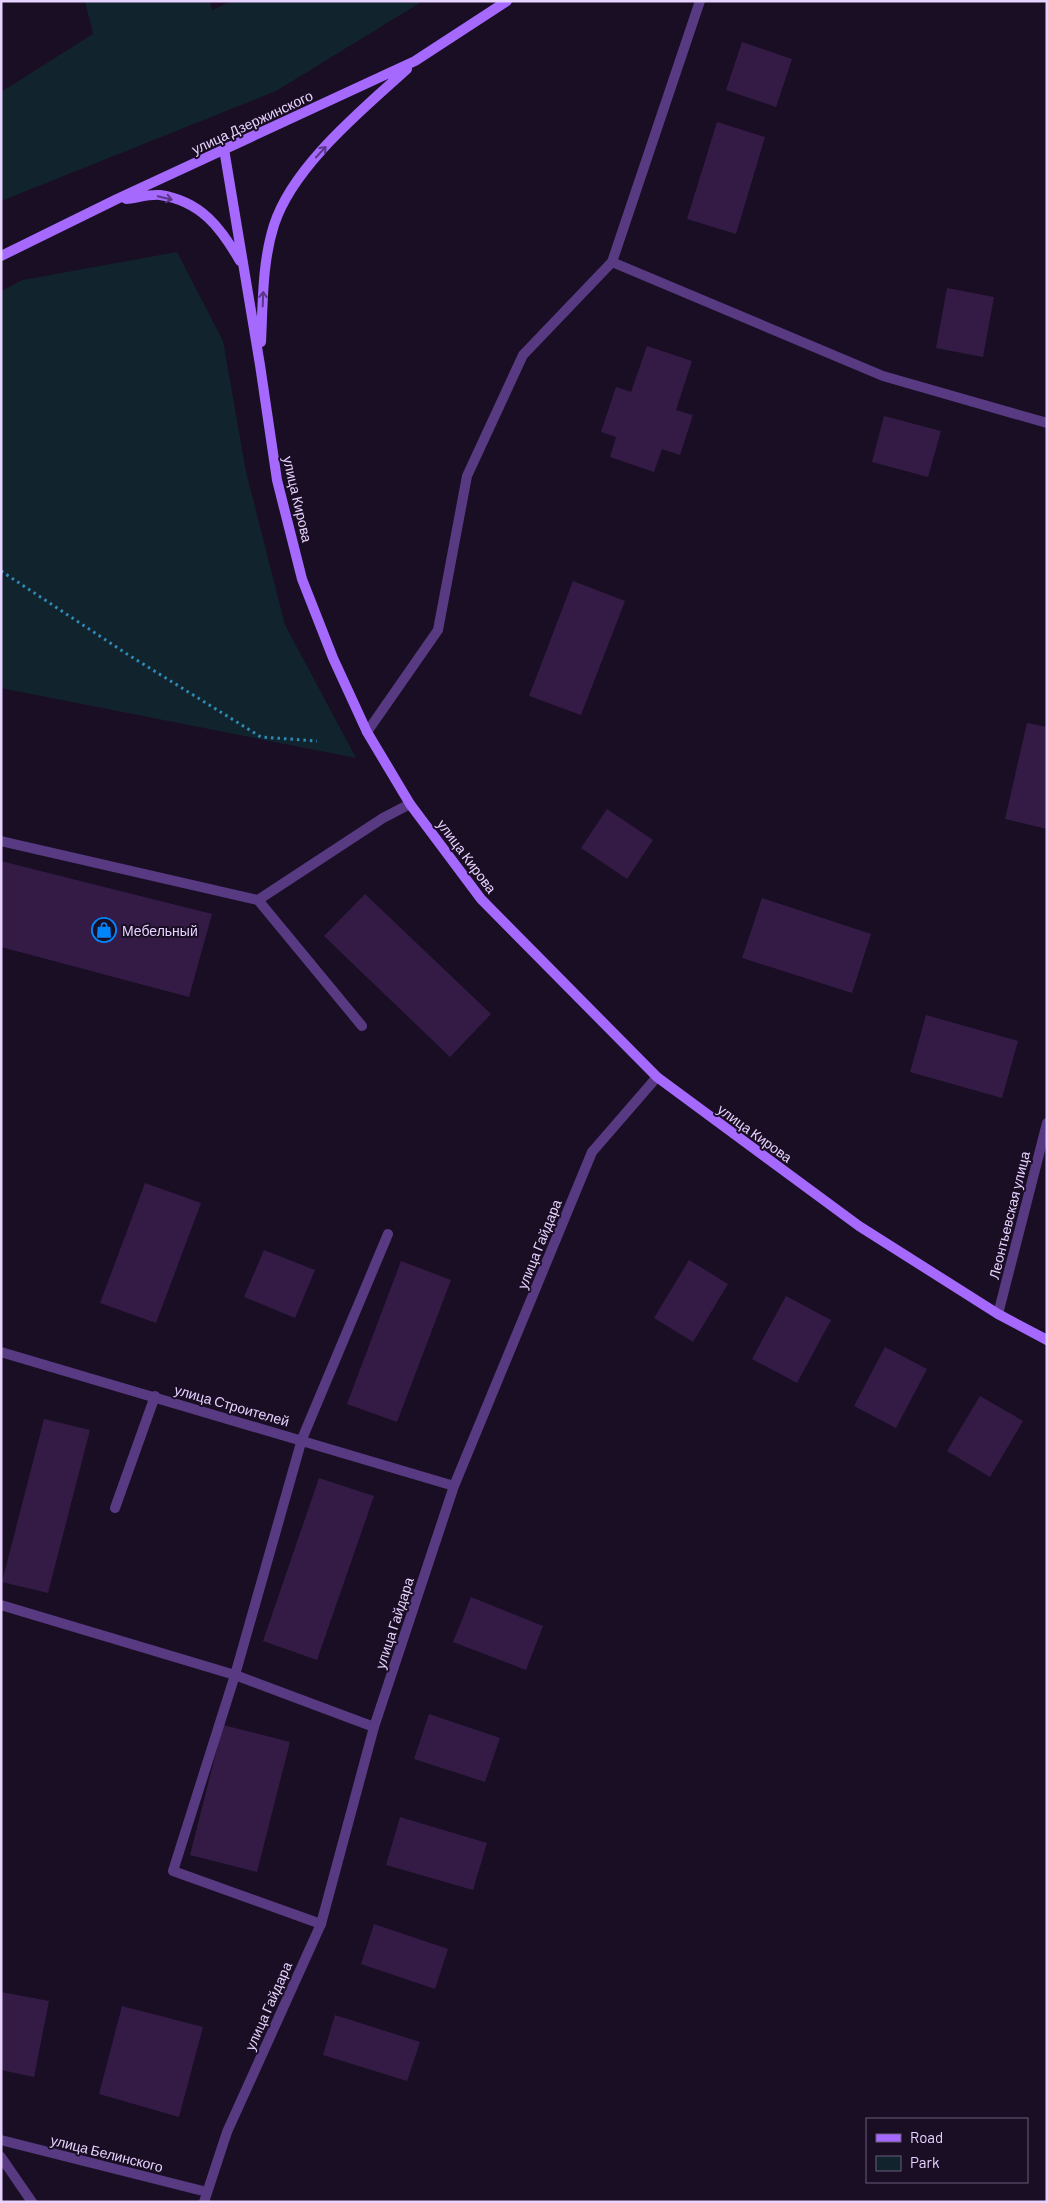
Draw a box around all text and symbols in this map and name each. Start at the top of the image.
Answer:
street label: улица Дзержинского [189,86,315,158]
one-way arrow [315,146,327,158]
one-way arrow [157,194,173,203]
one-way arrow [258,291,267,307]
street label: улица Кирова [280,454,316,544]
street label: улица Кирова [434,816,500,896]
shop icon: Мебельный [91,917,117,943]
place label: Мебельный [122,922,198,939]
street label: улица Кирова [714,1100,796,1166]
street label: Леонтьевская улица [985,1149,1033,1281]
street label: улица Гайдара [513,1196,565,1291]
street label: улица Строителей [173,1380,291,1430]
street label: улица Гайдара [371,1575,417,1671]
street label: улица Гайдара [241,1959,295,2053]
legend [866,2118,1028,2183]
text: Road [910,2128,943,2146]
street label: улица Белинского [49,2131,165,2175]
text: Park [910,2153,940,2171]

